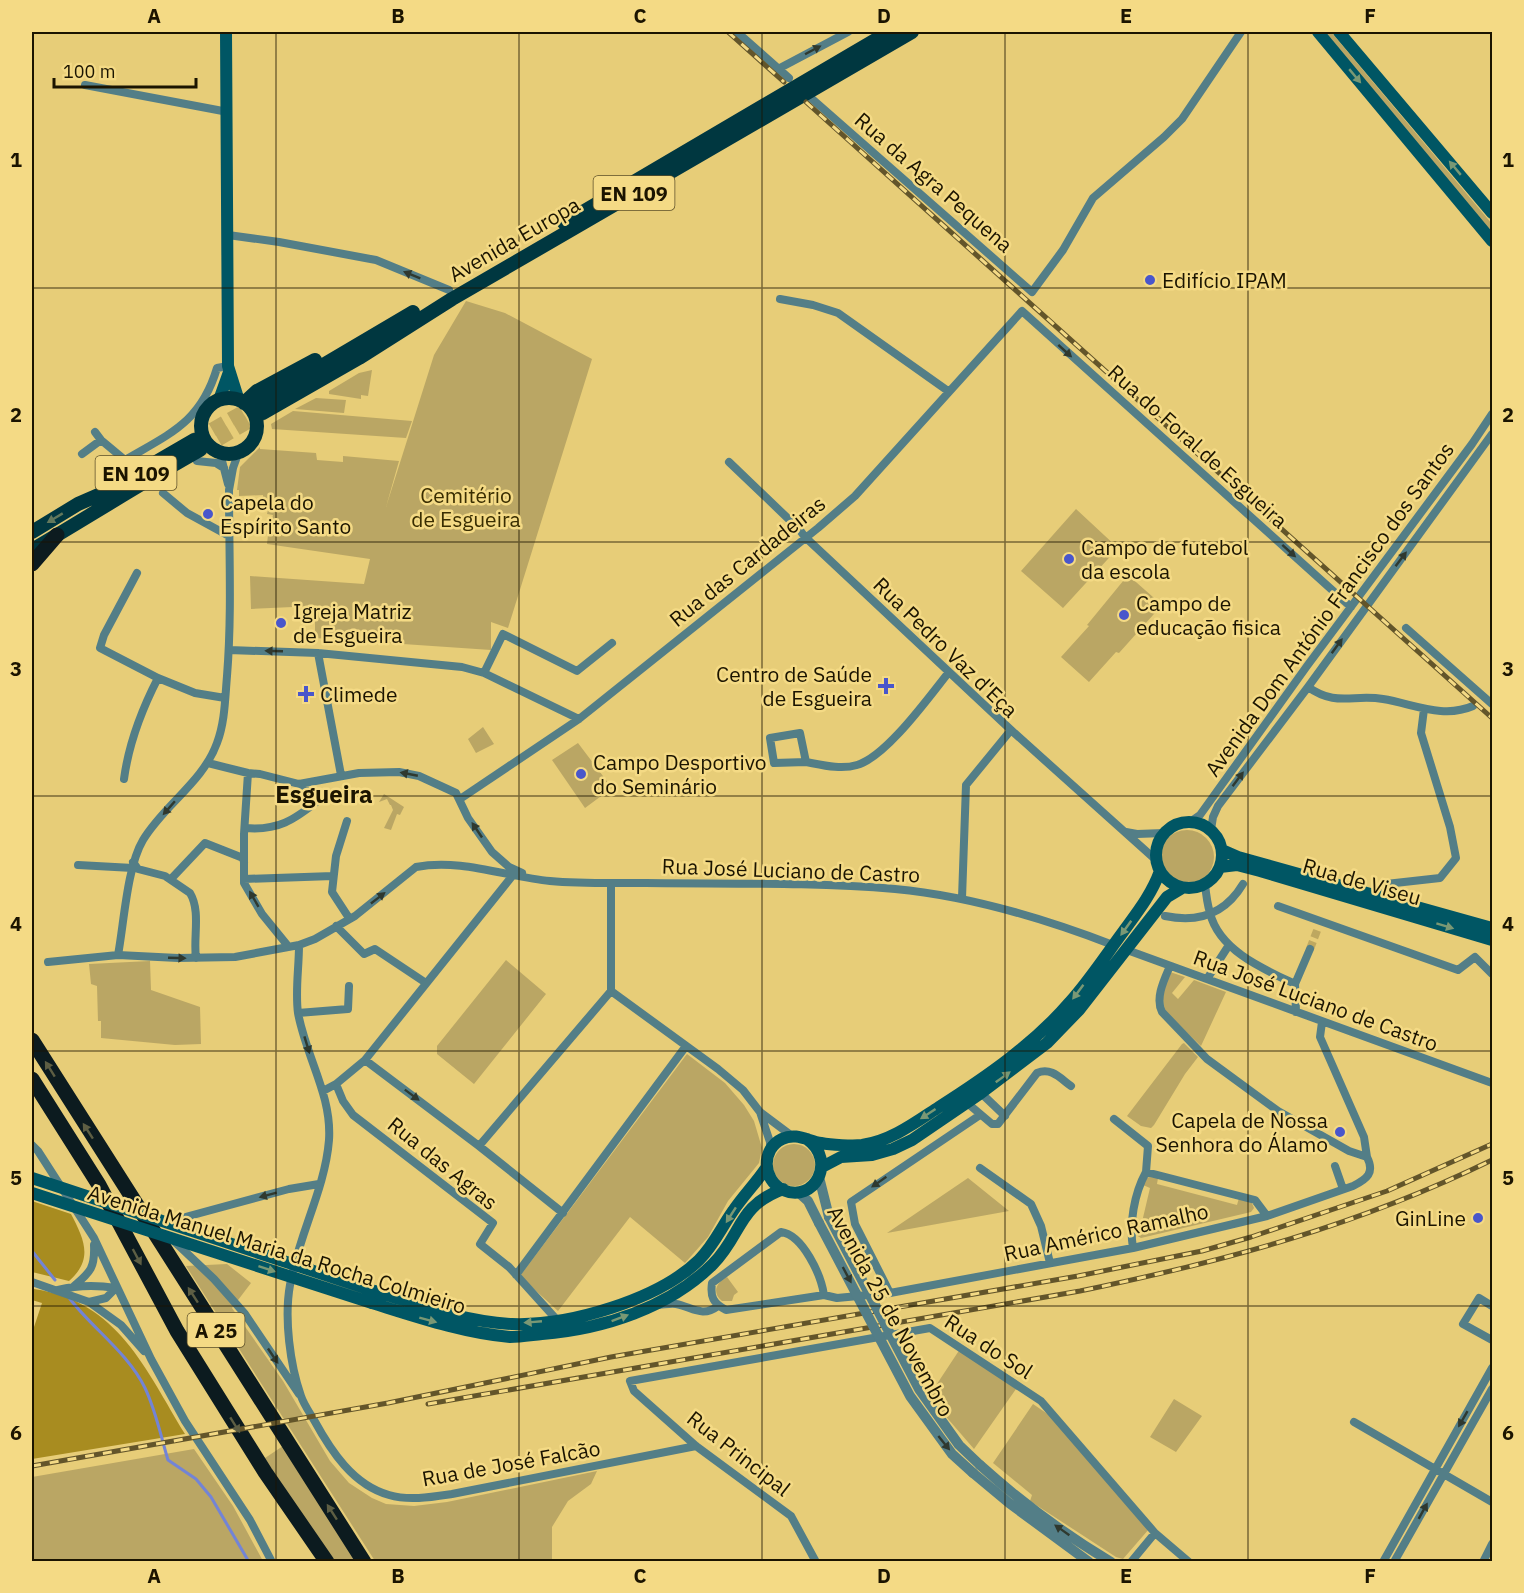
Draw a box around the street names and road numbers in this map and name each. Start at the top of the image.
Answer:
street label: Rua da Agra Pequena [849,106,1019,258]
road number: EN 109 [594,176,674,210]
street label: Avenida Europa [443,190,585,288]
street label: Rua do Foral de Esgueira [1102,358,1294,534]
street label: Avenida Dom António Francisco dos Santos [1198,436,1460,782]
road number: EN 109 [96,456,176,490]
street label: Rua das Cardadeiras [663,489,831,633]
street label: Rua Pedro Vaz d'Eça [868,571,1024,723]
street label: Rua José Luciano de Castro [661,851,921,889]
street label: Rua de Viseu [1300,851,1424,911]
street label: Rua José Luciano de Castro [1190,943,1442,1057]
street label: Rua das Agras [382,1110,504,1216]
street label: Avenida Manuel Maria da Rocha Colmieiro [84,1178,470,1320]
street label: Rua Américo Ramalho [1001,1197,1211,1267]
street label: Avenida 25 de Novembro [821,1201,961,1421]
street label: Rua do Sol [939,1307,1039,1385]
road number: A 25 [188,1313,244,1347]
street label: Rua Principal [682,1404,797,1502]
street label: Rua de José Falcão [420,1434,602,1492]

